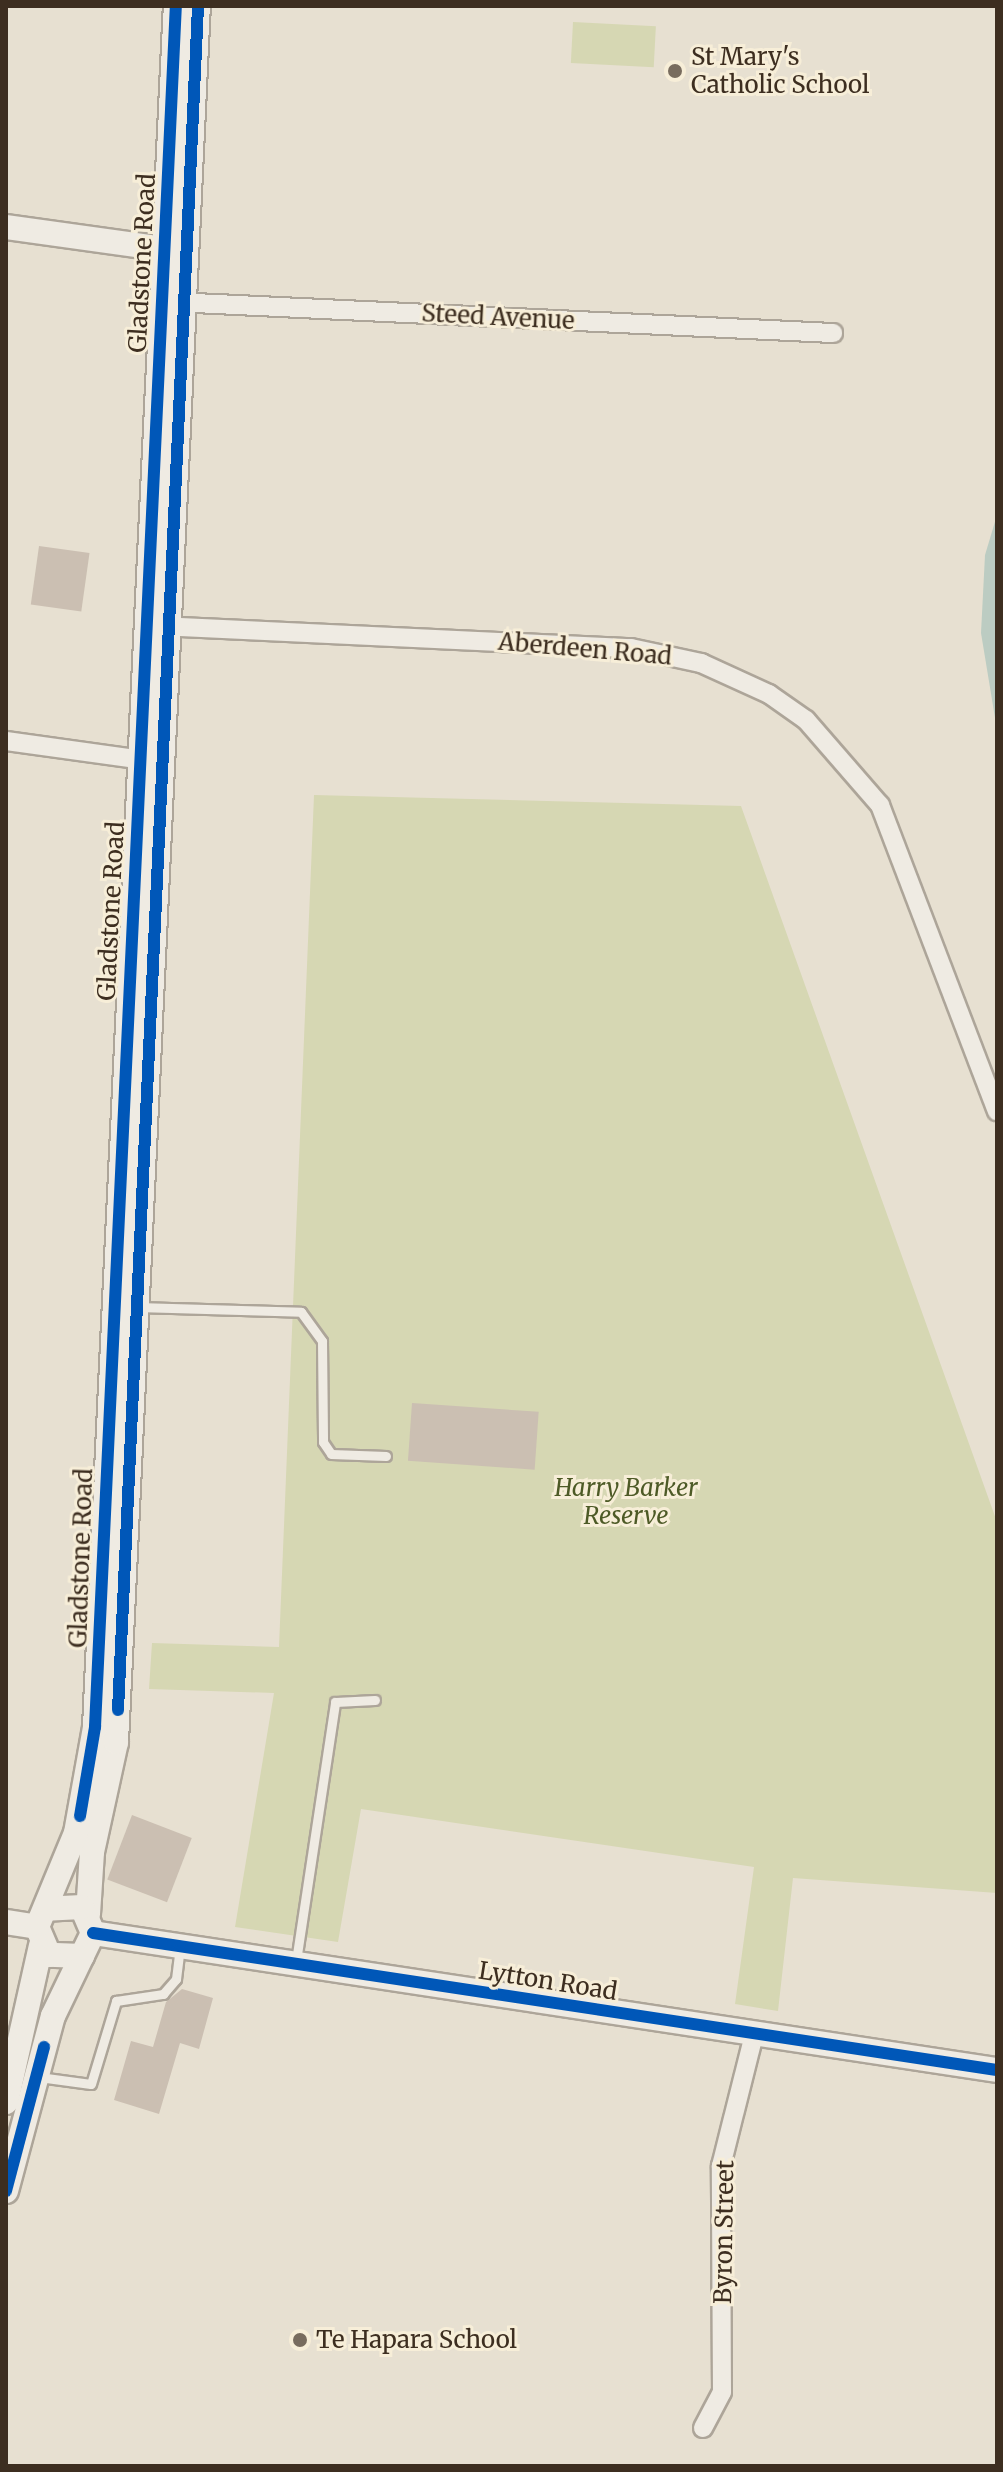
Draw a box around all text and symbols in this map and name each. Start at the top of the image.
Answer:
place label: St Mary's Catholic School [691,43,869,99]
marker: St Mary's Catholic School [666,62,684,80]
street label: Gladstone Road [123,173,161,353]
street label: Steed Avenue [421,299,575,335]
street label: Aberdeen Road [497,627,673,671]
street label: Gladstone Road [92,821,130,1001]
street label: Gladstone Road [63,1468,99,1648]
park label: Harry Barker Reserve [554,1474,698,1530]
street label: Lytton Road [477,1956,619,2006]
street label: Byron Street [708,2160,740,2304]
place label: Te Hapara School [316,2326,517,2354]
marker: Te Hapara School [291,2331,309,2349]

